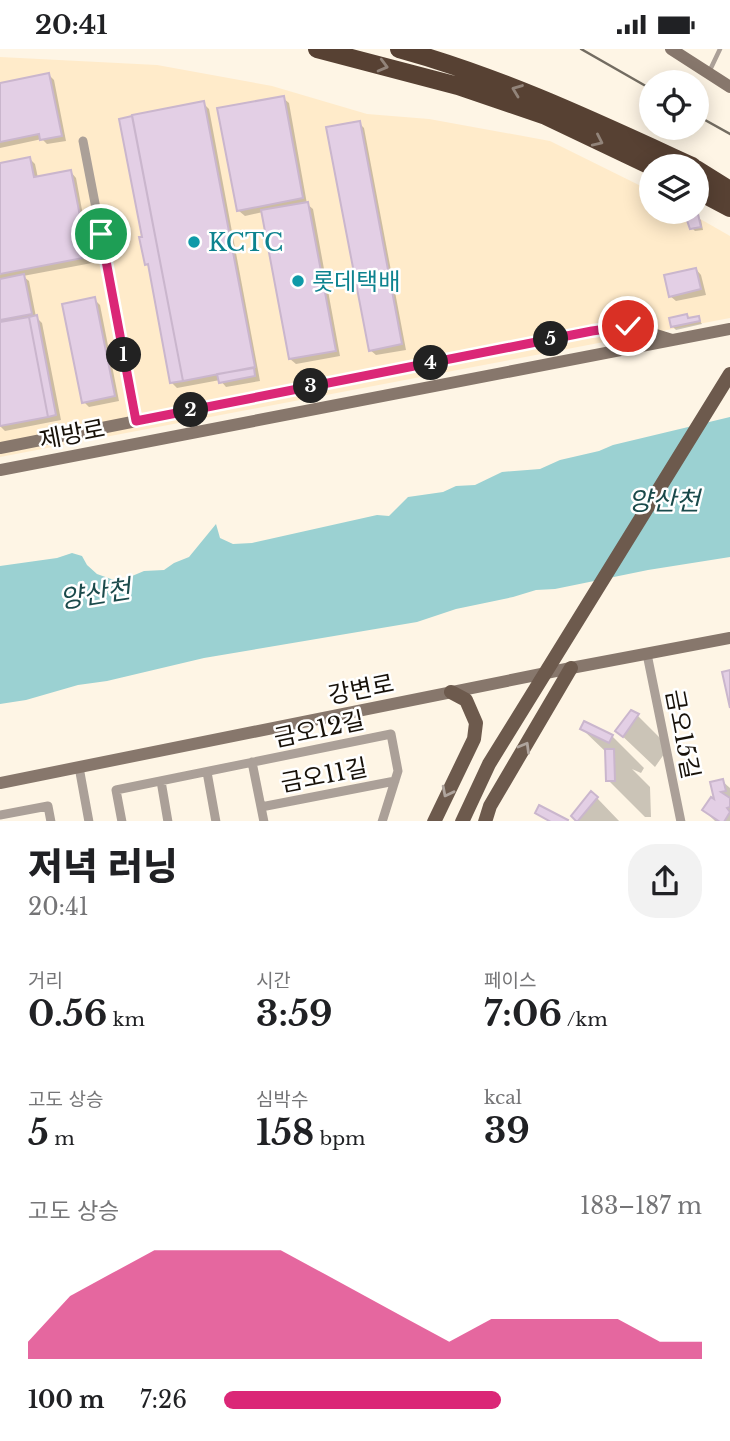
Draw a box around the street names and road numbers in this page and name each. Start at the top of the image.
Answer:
street label: 제방로 [37,413,107,455]
street label: 강변로 [326,668,396,710]
street label: 금오15길 [660,687,706,781]
street label: 금오12길 [271,705,367,753]
street label: 금오11길 [278,752,370,798]

